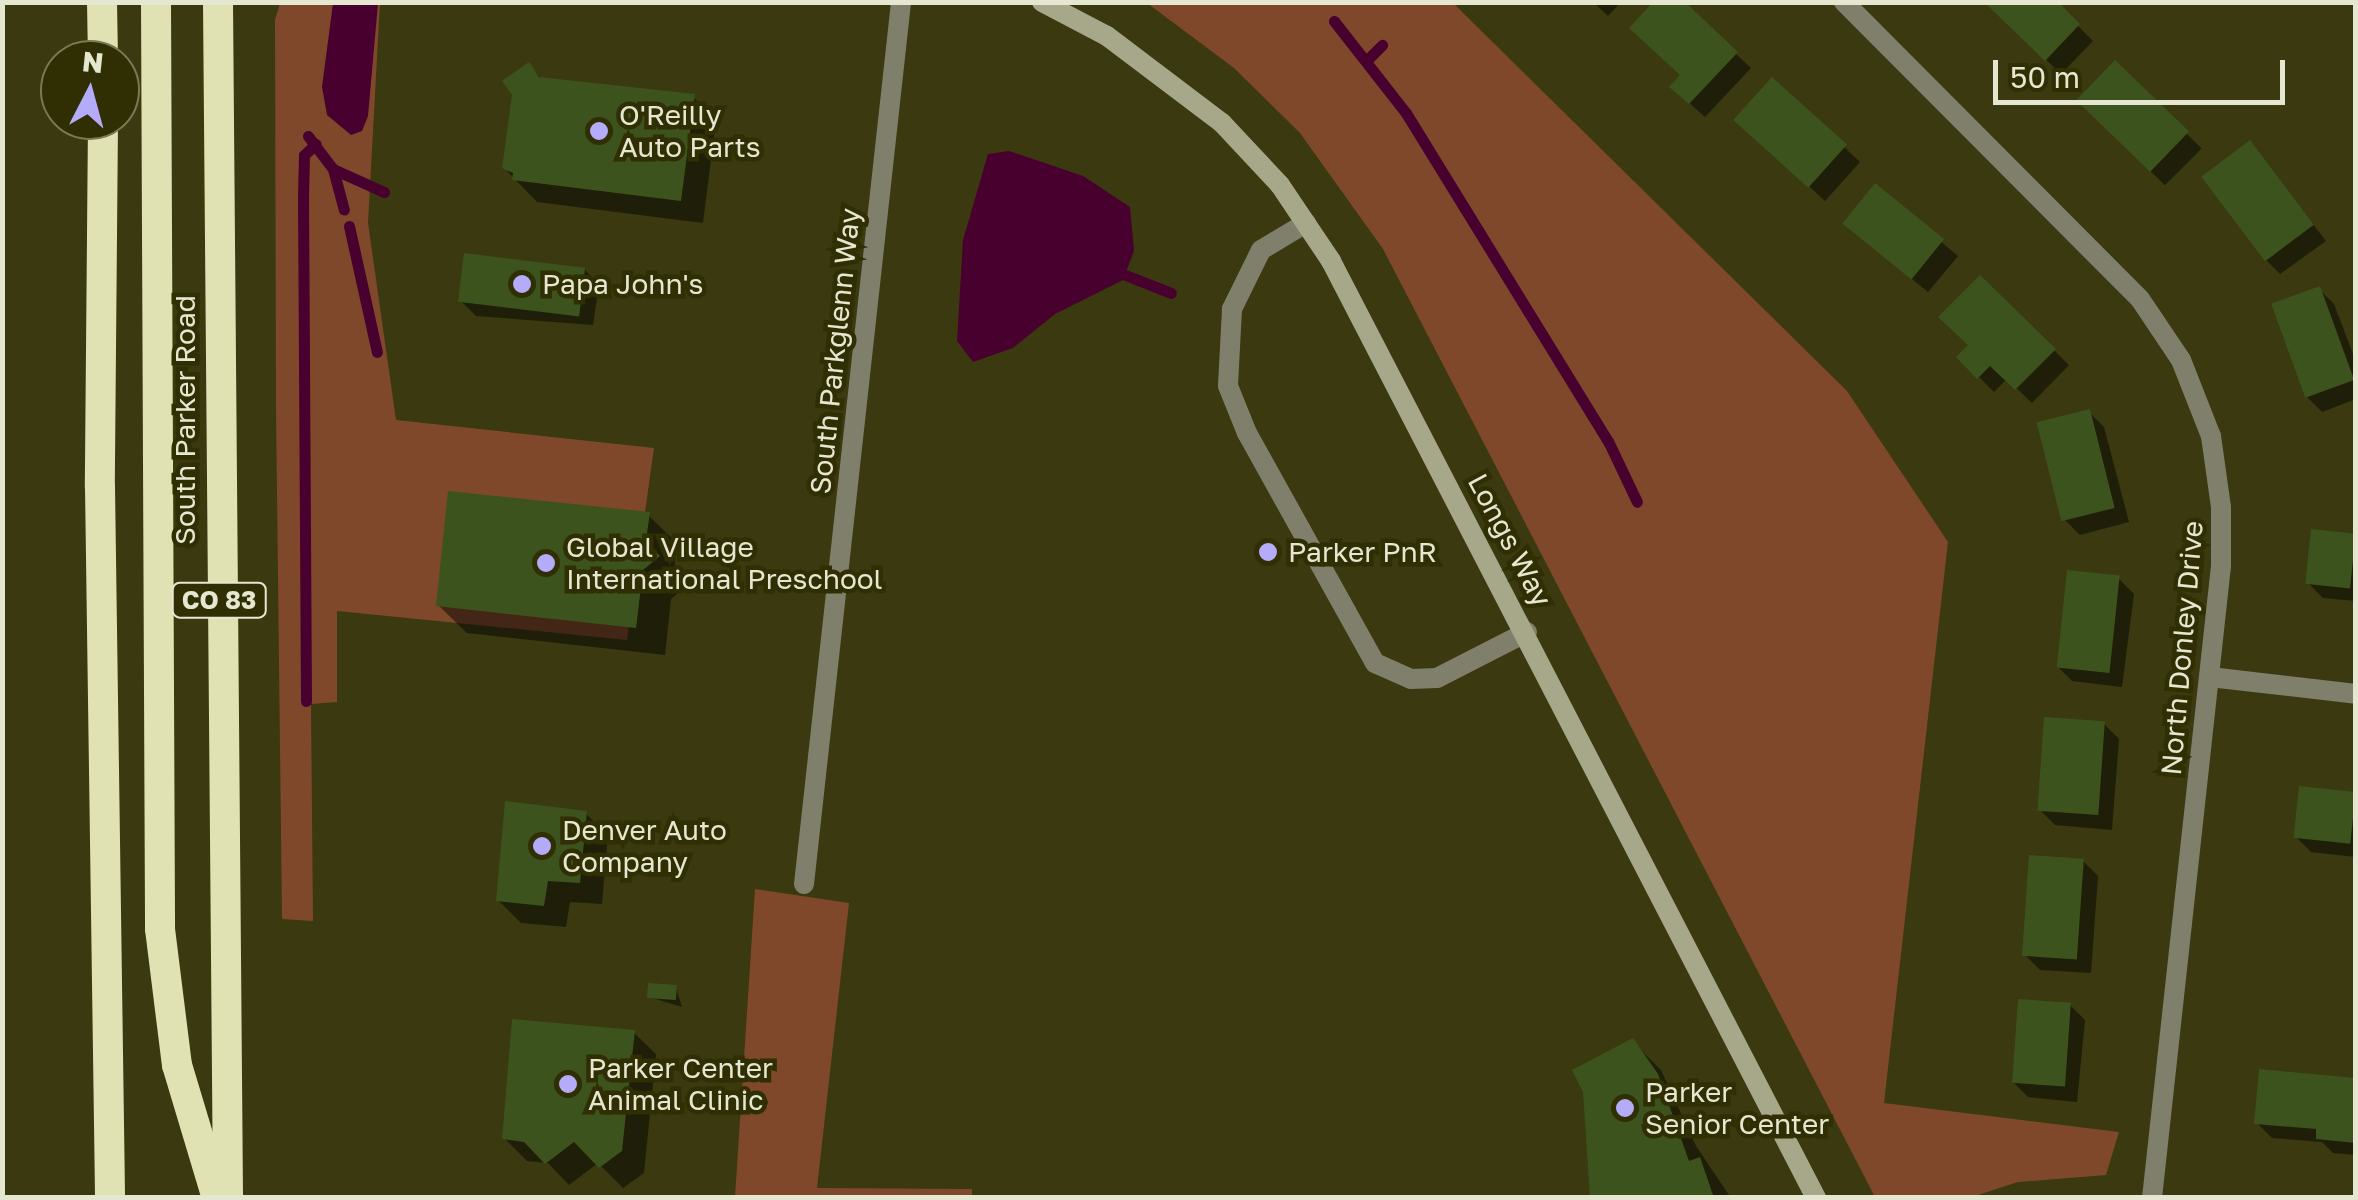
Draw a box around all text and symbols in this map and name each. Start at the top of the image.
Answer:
north arrow [40,40,140,140]
scale bar [1998,40,2290,102]
text: N [81,44,105,79]
text: 50 m [2010,59,2080,95]
place label: O'Reilly Auto Parts [619,98,761,164]
marker: O'Reilly Auto Parts [588,120,610,142]
street label: South Parkglenn Way [803,206,867,496]
place label: Papa John's [542,267,703,301]
marker: Papa John's [511,273,533,295]
street label: South Parker Road [168,295,202,545]
street label: Longs Way [1461,468,1559,612]
street label: North Donley Drive [2154,520,2210,776]
place label: Global Village International Preschool [566,530,882,596]
place label: Parker PnR [1288,535,1437,569]
marker: Parker PnR [1257,541,1279,563]
marker: Global Village International Preschool [535,552,557,574]
road number: CO 83 [172,580,266,620]
place label: Denver Auto Company [562,813,727,879]
marker: Denver Auto Company [531,835,553,857]
place label: Parker Center Animal Clinic [588,1051,773,1117]
marker: Parker Center Animal Clinic [557,1073,579,1095]
place label: Parker Senior Center [1645,1075,1829,1141]
marker: Parker Senior Center [1614,1097,1636,1119]

